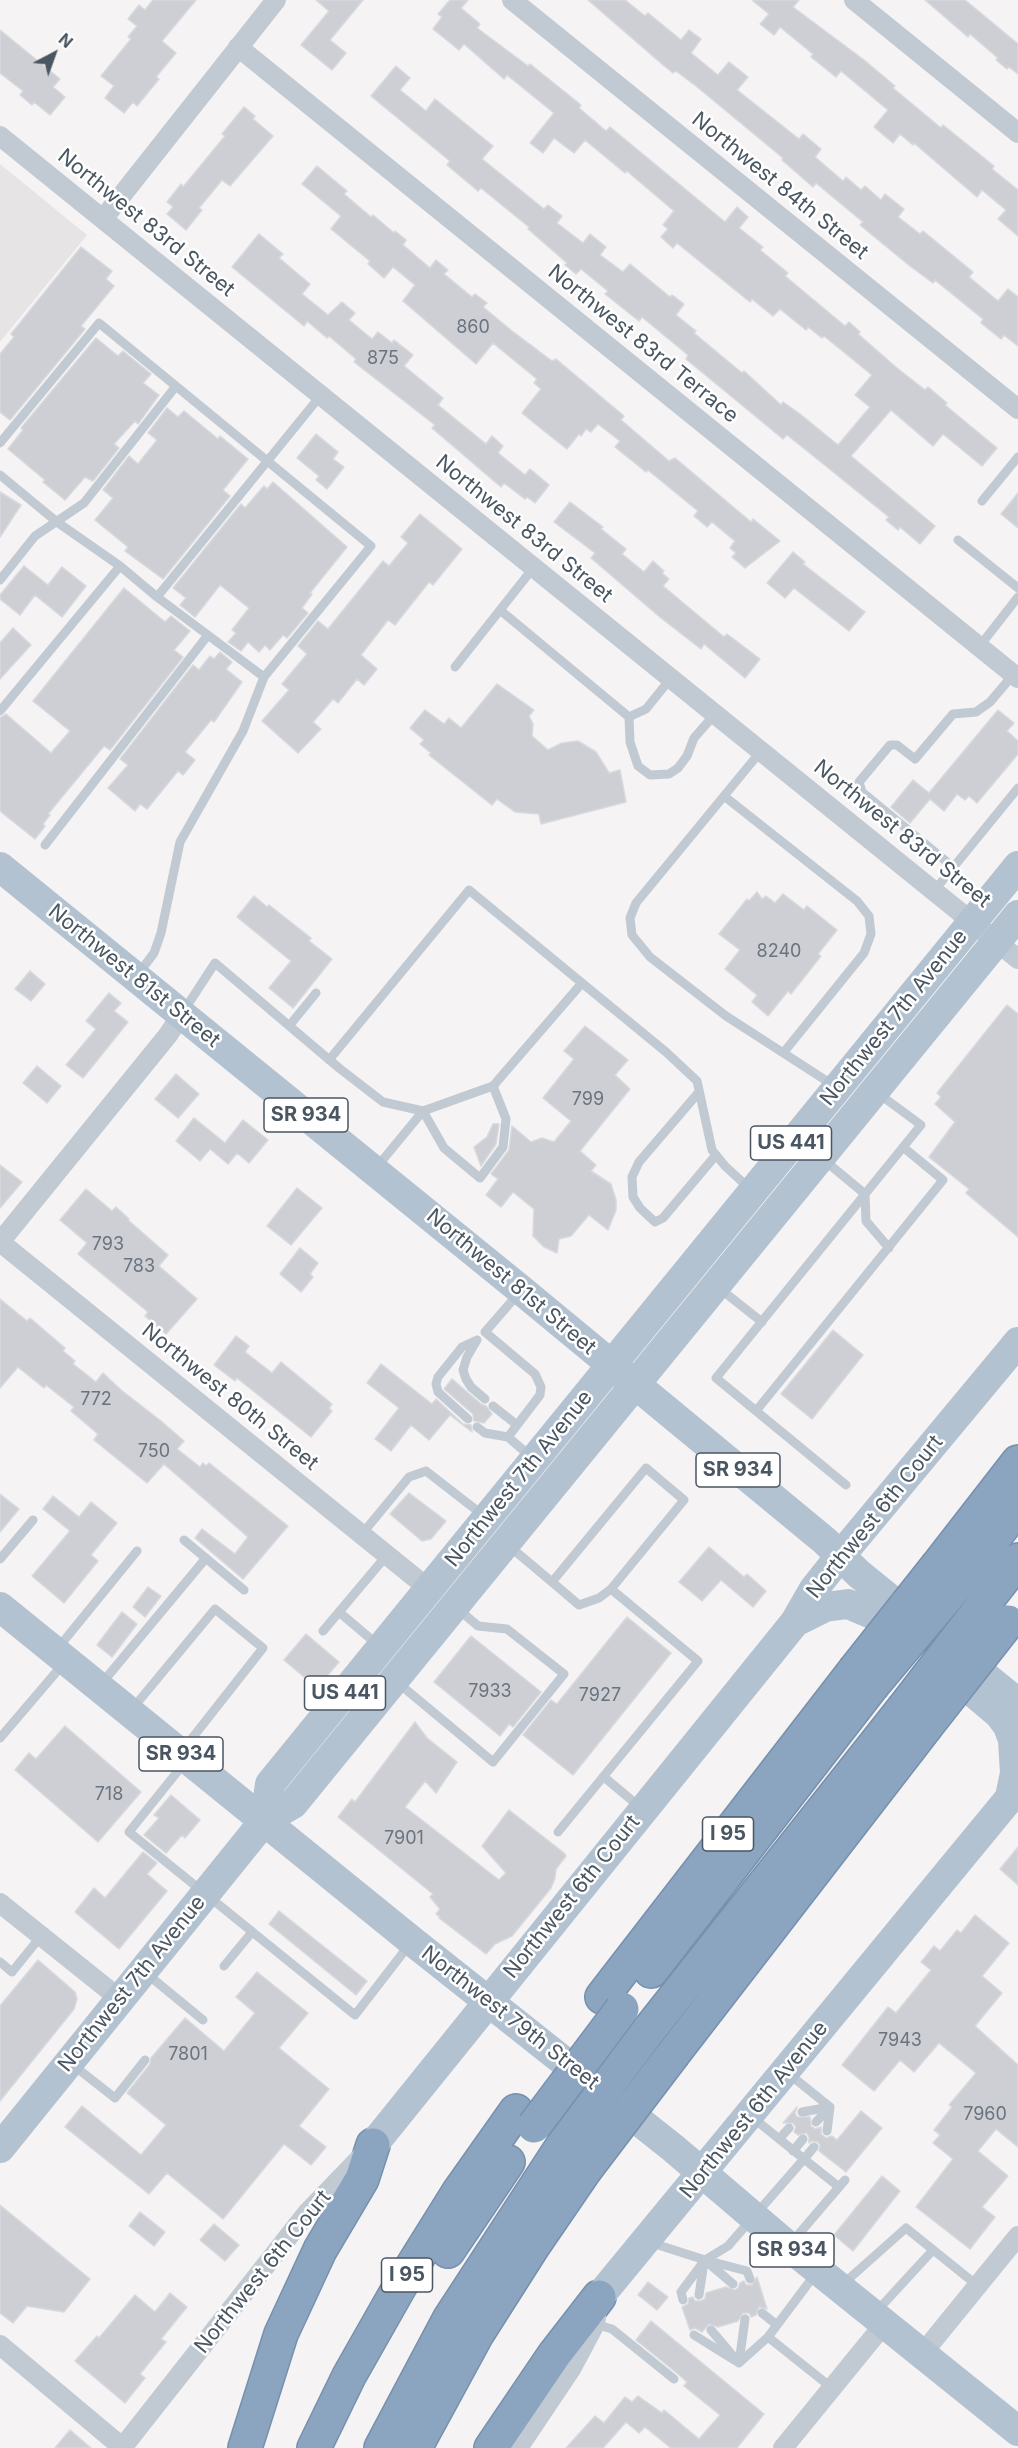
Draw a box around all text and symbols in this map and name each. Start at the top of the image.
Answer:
north arrow [24,24,84,84]
text: N [55,29,77,52]
street label: Northwest 84th Street [687,107,873,265]
street label: Northwest 83rd Street [52,144,240,302]
street label: Northwest 83rd Terrace [543,259,743,429]
house number: 860 [456,317,490,339]
house number: 875 [367,348,399,370]
street label: Northwest 83rd Street [430,450,618,608]
street label: Northwest 83rd Street [808,755,996,913]
street label: Northwest 81st Street [43,899,225,1053]
street label: Northwest 7th Avenue [815,925,973,1111]
house number: 8240 [757,941,801,963]
house number: 799 [572,1089,604,1111]
road number: SR 934 [264,1098,348,1132]
road number: US 441 [750,1126,832,1160]
street label: Northwest 81st Street [421,1204,601,1360]
house number: 793 [92,1234,124,1256]
house number: 783 [123,1256,155,1278]
street label: Northwest 80th Street [137,1318,323,1476]
street label: Northwest 7th Avenue [440,1386,598,1572]
house number: 772 [80,1389,112,1411]
street label: Northwest 6th Court [801,1430,949,1604]
house number: 750 [138,1441,170,1463]
road number: SR 934 [696,1453,780,1487]
road number: US 441 [304,1676,386,1710]
house number: 7933 [468,1681,512,1703]
house number: 7927 [579,1685,621,1707]
road number: SR 934 [139,1737,223,1771]
house number: 718 [95,1784,123,1806]
street label: Northwest 6th Court [498,1810,646,1984]
road number: I 95 [702,1817,754,1851]
house number: 7901 [384,1828,424,1850]
street label: Northwest 7th Avenue [53,1891,211,2077]
street label: Northwest 79th Street [416,1941,604,2095]
street label: Northwest 6th Avenue [675,2016,833,2204]
house number: 7943 [878,2030,922,2052]
house number: 7801 [168,2044,208,2066]
house number: 7960 [963,2104,1007,2126]
street label: Northwest 6th Court [189,2185,337,2359]
road number: SR 934 [750,2233,834,2267]
road number: I 95 [382,2258,432,2292]

